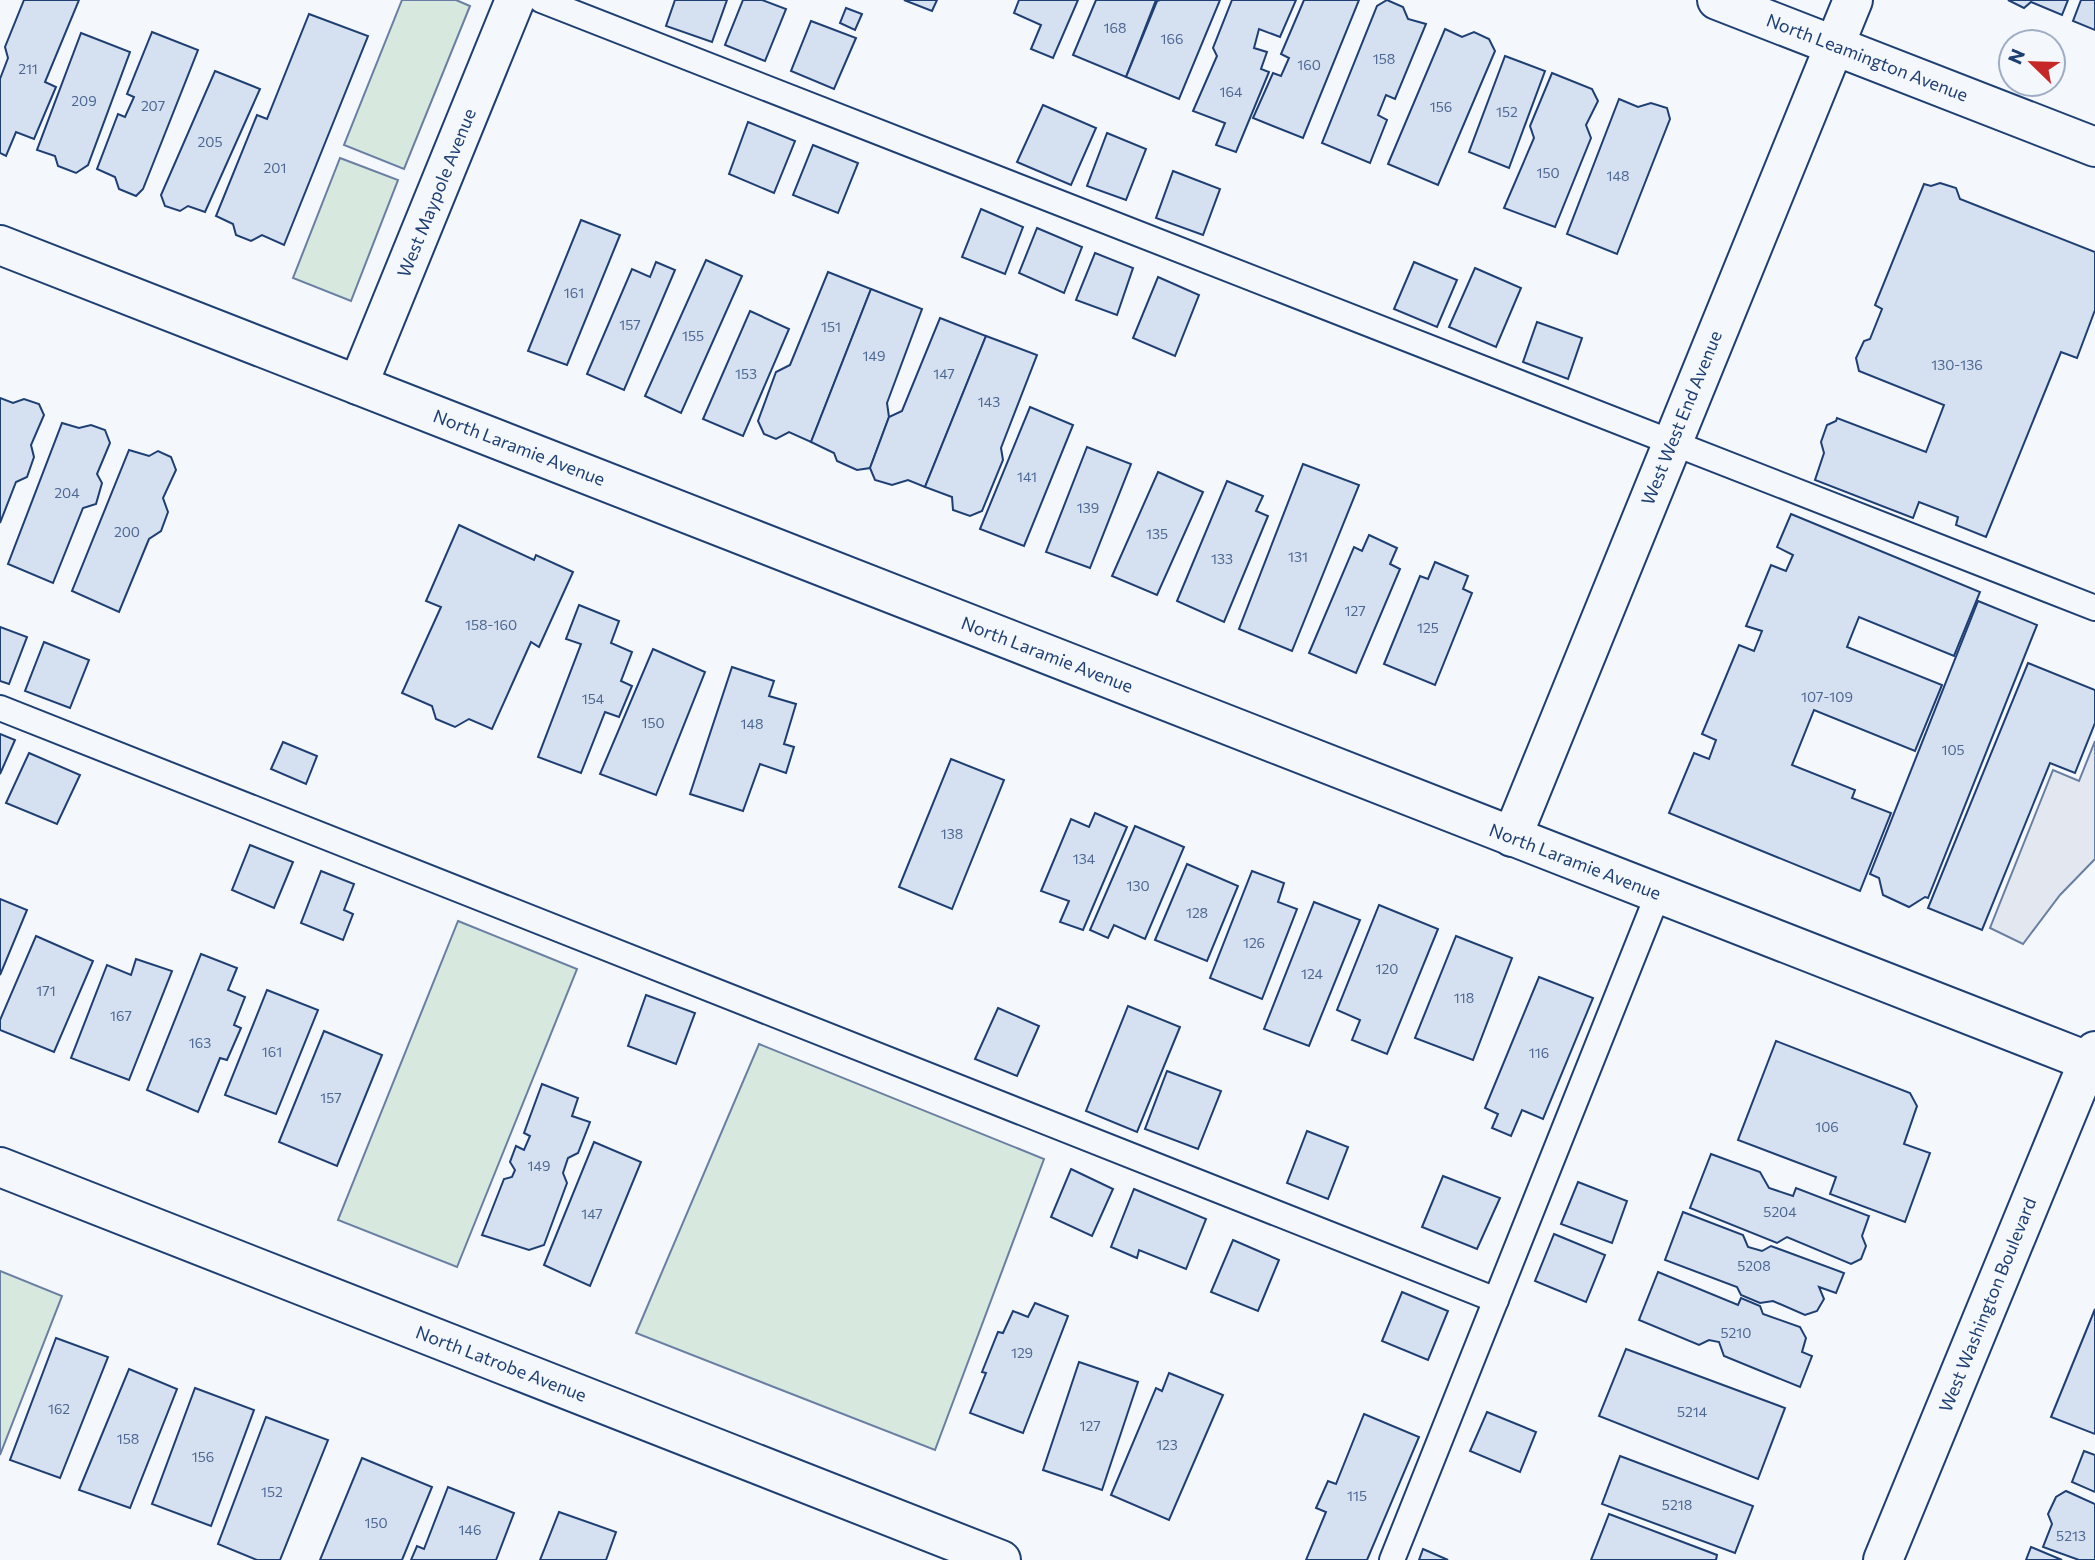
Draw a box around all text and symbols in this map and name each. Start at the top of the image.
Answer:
street label: North Leamington Avenue [1764,8,1971,106]
house number: 168 [1104,19,1126,36]
north arrow [1997,28,2067,98]
house number: 166 [1161,30,1183,47]
text: N [2003,45,2029,67]
house number: 158 [1373,50,1395,67]
house number: 160 [1297,56,1321,73]
house number: 211 [18,60,38,77]
house number: 164 [1220,83,1243,100]
house number: 209 [71,92,97,109]
house number: 207 [141,97,165,114]
house number: 156 [1430,98,1452,115]
house number: 152 [1496,103,1518,120]
street label: West Maypole Avenue [392,105,480,280]
house number: 205 [198,133,222,150]
house number: 201 [264,159,286,176]
house number: 150 [1536,164,1560,181]
house number: 148 [1607,167,1629,184]
house number: 161 [564,284,584,301]
house number: 157 [619,316,641,333]
house number: 151 [821,318,841,335]
house number: 155 [682,327,704,344]
street label: West West End Avenue [1636,327,1726,508]
house number: 149 [863,347,885,364]
house number: 130-136 [1931,356,1983,373]
house number: 153 [735,365,757,382]
house number: 147 [933,365,955,382]
house number: 143 [978,393,1000,410]
street label: North Laramie Avenue [430,404,608,490]
house number: 141 [1017,468,1037,485]
house number: 204 [54,484,80,501]
house number: 139 [1077,499,1099,516]
house number: 200 [114,523,140,540]
house number: 135 [1146,525,1168,542]
house number: 131 [1288,548,1308,565]
house number: 133 [1211,550,1233,567]
house number: 127 [1344,602,1366,619]
street label: North Laramie Avenue [958,611,1136,697]
house number: 158-160 [465,616,517,633]
house number: 125 [1417,619,1439,636]
house number: 107-109 [1801,688,1853,705]
house number: 154 [582,690,605,707]
house number: 150 [641,714,665,731]
house number: 148 [741,715,763,732]
house number: 105 [1941,741,1965,758]
street label: North Laramie Avenue [1486,818,1664,904]
house number: 138 [941,825,963,842]
house number: 134 [1073,850,1096,867]
house number: 130 [1126,877,1150,894]
house number: 128 [1186,904,1208,921]
house number: 126 [1243,934,1265,951]
house number: 120 [1376,960,1398,977]
house number: 124 [1301,965,1324,982]
house number: 171 [36,982,56,999]
house number: 118 [1454,989,1474,1006]
house number: 167 [110,1007,132,1024]
house number: 163 [189,1034,211,1051]
house number: 161 [262,1043,282,1060]
house number: 116 [1529,1044,1549,1061]
house number: 157 [320,1089,342,1106]
house number: 106 [1815,1118,1839,1135]
house number: 149 [528,1157,550,1174]
street label: West Washington Boulevard [1934,1194,2040,1415]
house number: 5204 [1763,1203,1797,1220]
house number: 147 [581,1205,603,1222]
house number: 5208 [1737,1257,1771,1274]
street label: North Latrobe Avenue [413,1320,590,1406]
house number: 5210 [1721,1324,1751,1341]
house number: 129 [1011,1344,1033,1361]
house number: 162 [48,1400,70,1417]
house number: 5214 [1677,1403,1708,1420]
house number: 127 [1079,1417,1101,1434]
house number: 158 [117,1430,139,1447]
house number: 123 [1156,1436,1178,1453]
house number: 156 [192,1448,214,1465]
house number: 152 [261,1483,283,1500]
house number: 115 [1347,1487,1367,1504]
house number: 5218 [1662,1496,1692,1513]
house number: 150 [364,1514,388,1531]
house number: 146 [459,1521,481,1538]
house number: 5213 [2056,1527,2086,1544]

